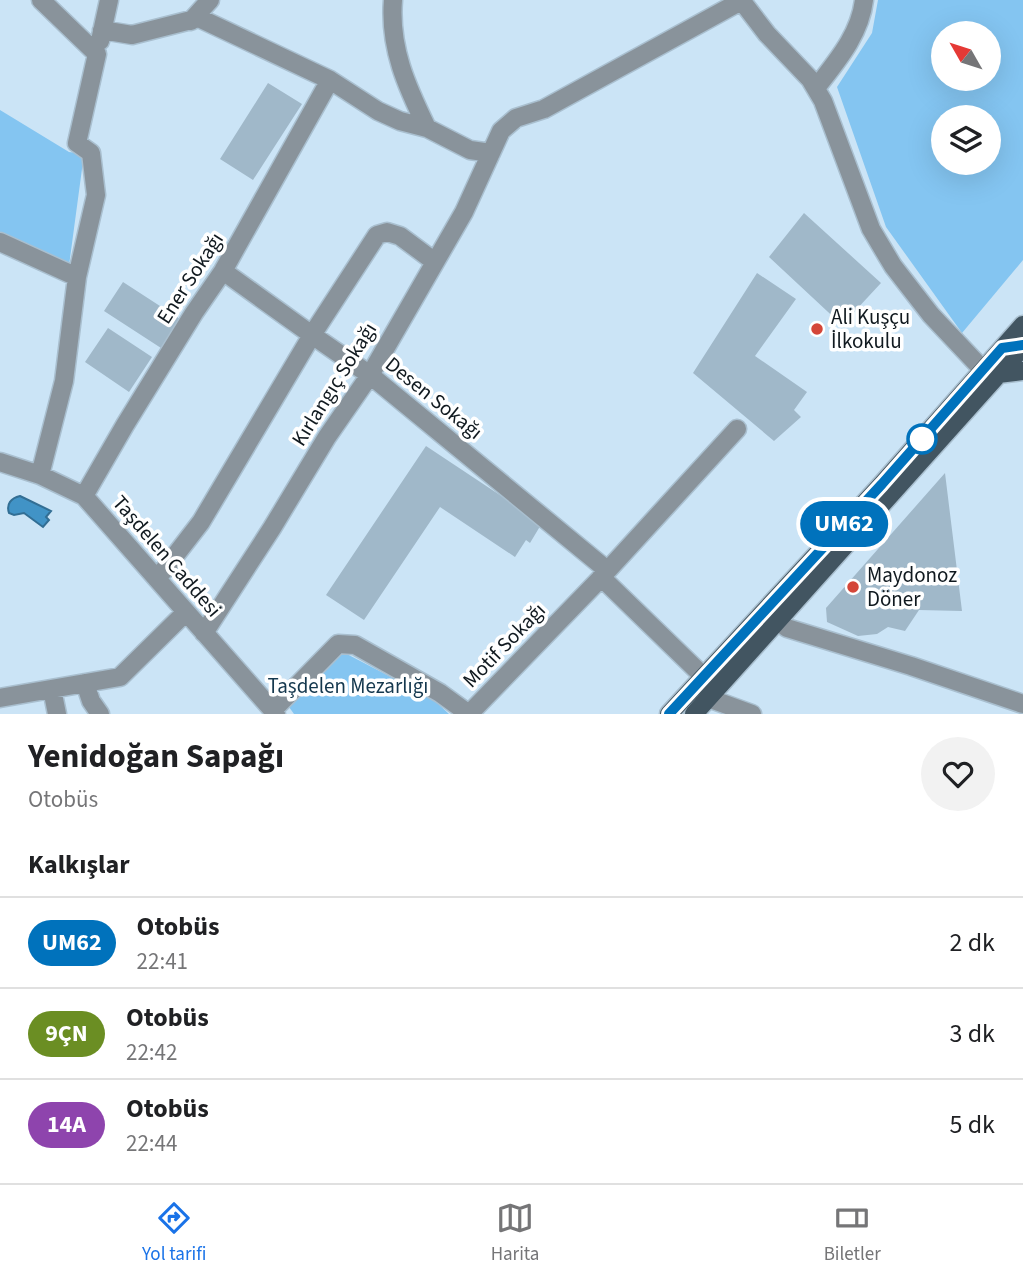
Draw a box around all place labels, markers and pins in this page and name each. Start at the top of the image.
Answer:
place label: Ali Kuşçu İlkokulu [831,302,910,356]
marker: Ali Kuşçu İlkokulu [809,321,825,337]
unlabelled marker [907,424,937,454]
place label: Maydonoz Döner [867,560,957,614]
marker: Maydonoz Döner [845,579,861,595]

